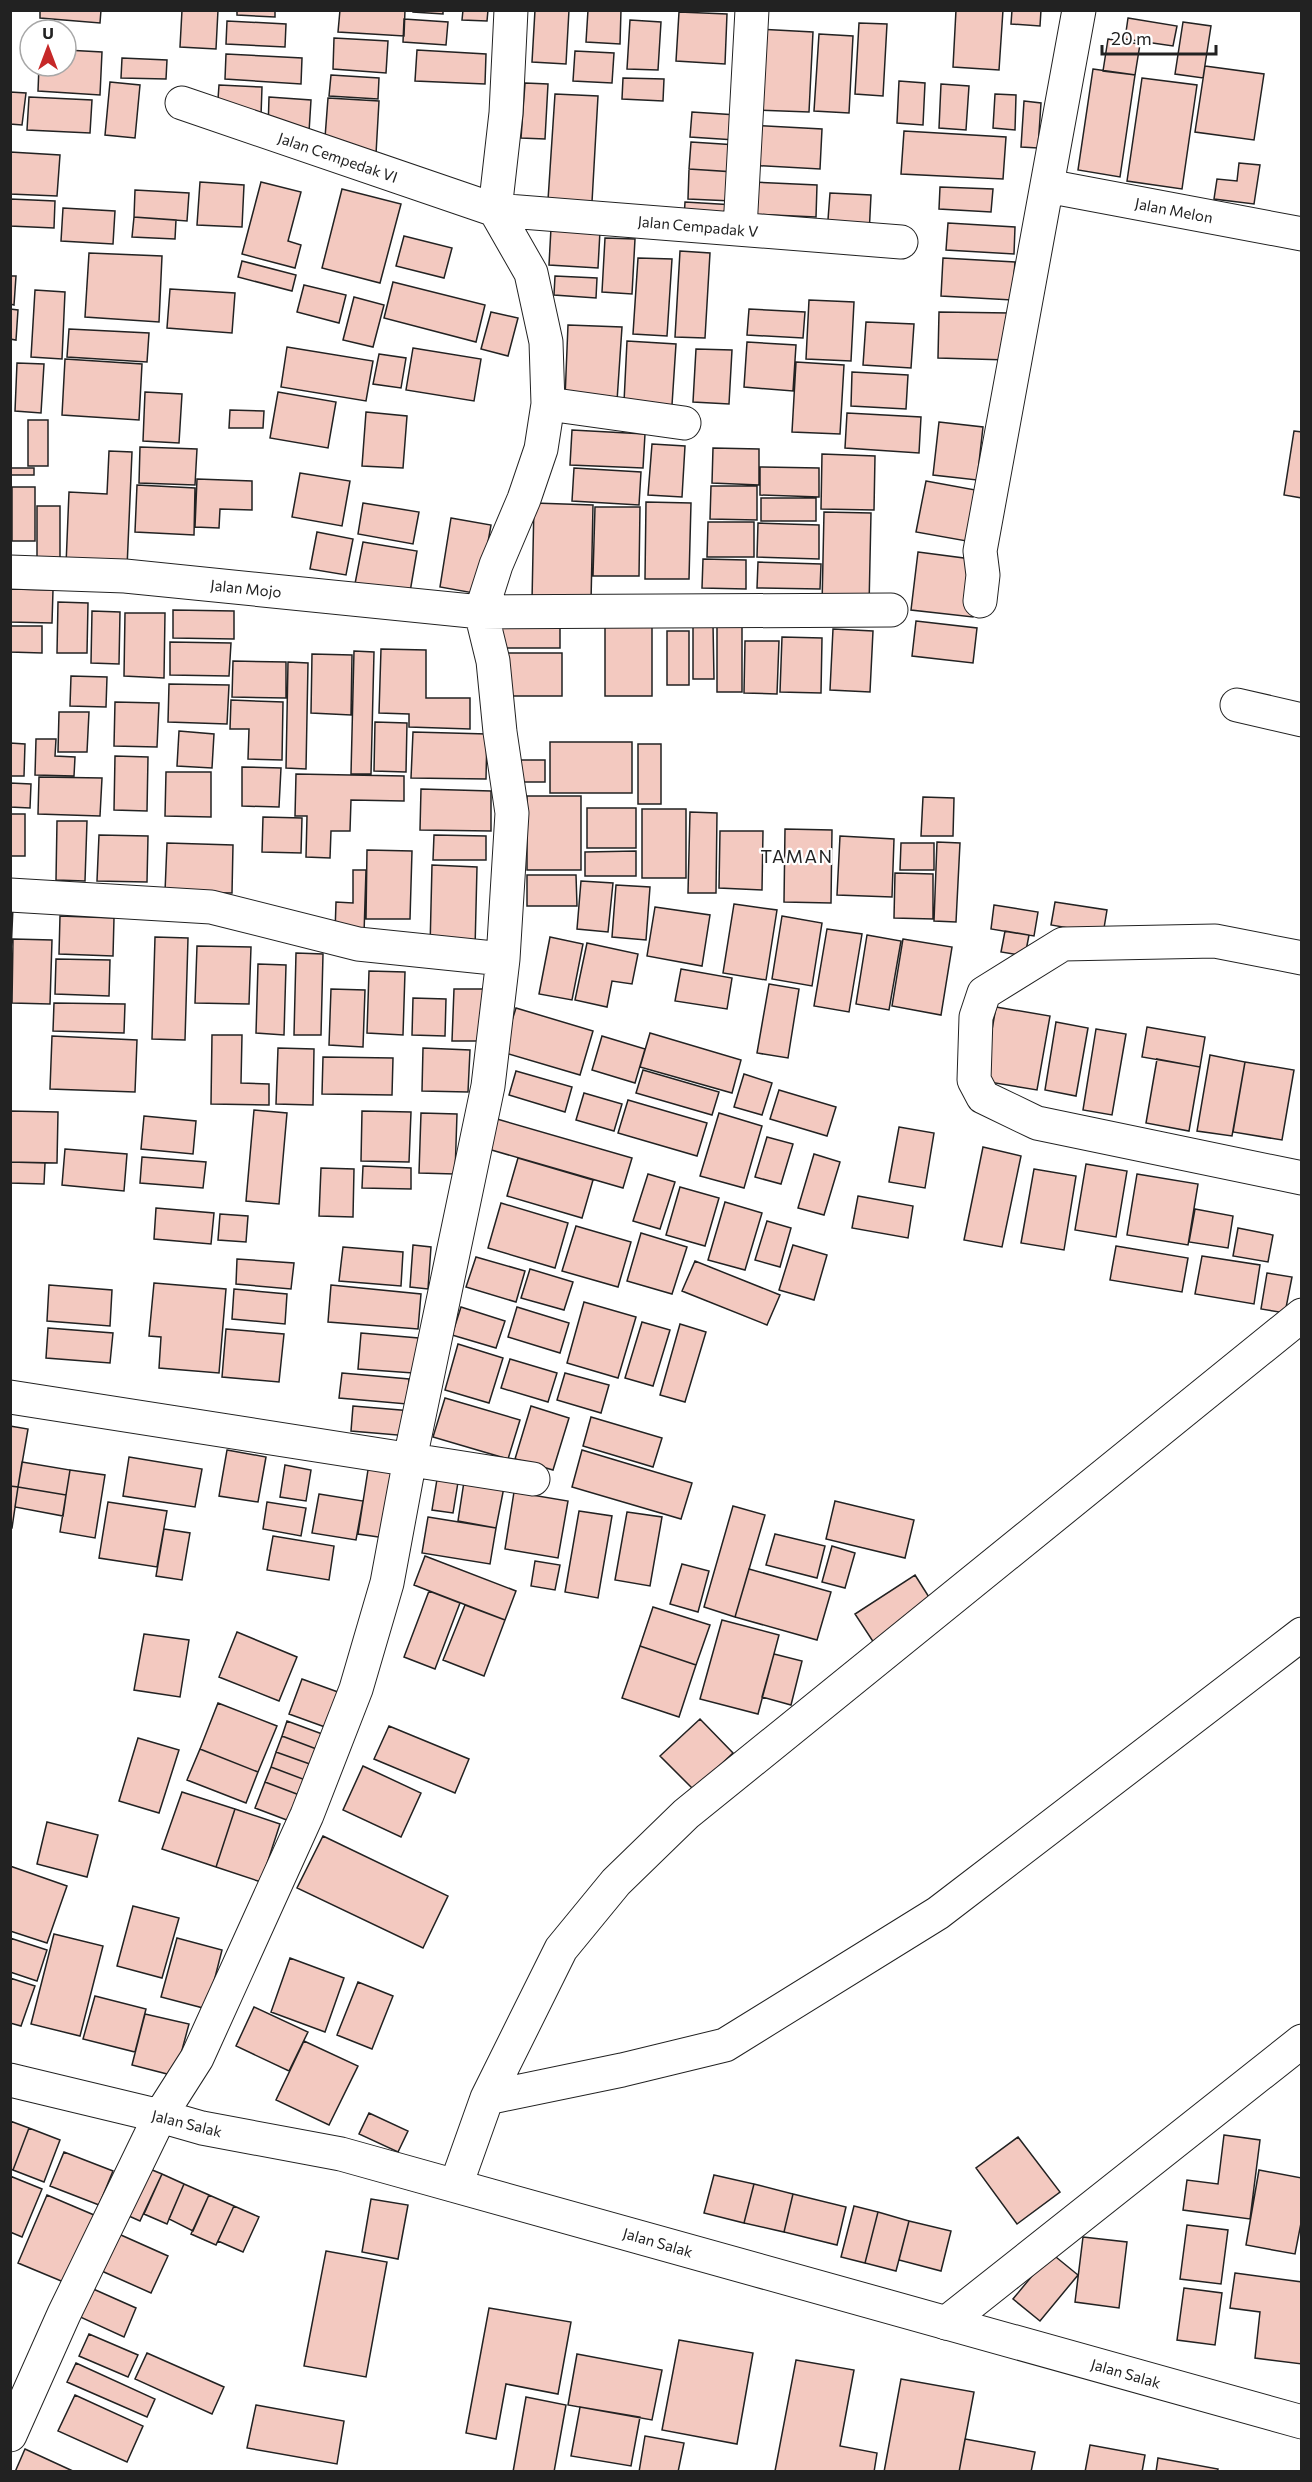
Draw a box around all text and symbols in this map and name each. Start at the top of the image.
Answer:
north arrow [18,18,78,78]
scale bar [1102,18,1216,56]
text: U [42,23,54,42]
text: 20 m [1111,27,1152,49]
street label: Jalan Cempedak VI [276,128,400,186]
street label: Jalan Melon [1134,194,1214,226]
street label: Jalan Cempadak V [637,212,759,240]
street label: Jalan Mojo [210,575,282,601]
district label: TAMAN [760,845,834,867]
street label: Jalan Salak [150,2106,224,2140]
street label: Jalan Salak [621,2223,695,2261]
street label: Jalan Salak [1089,2354,1163,2392]

